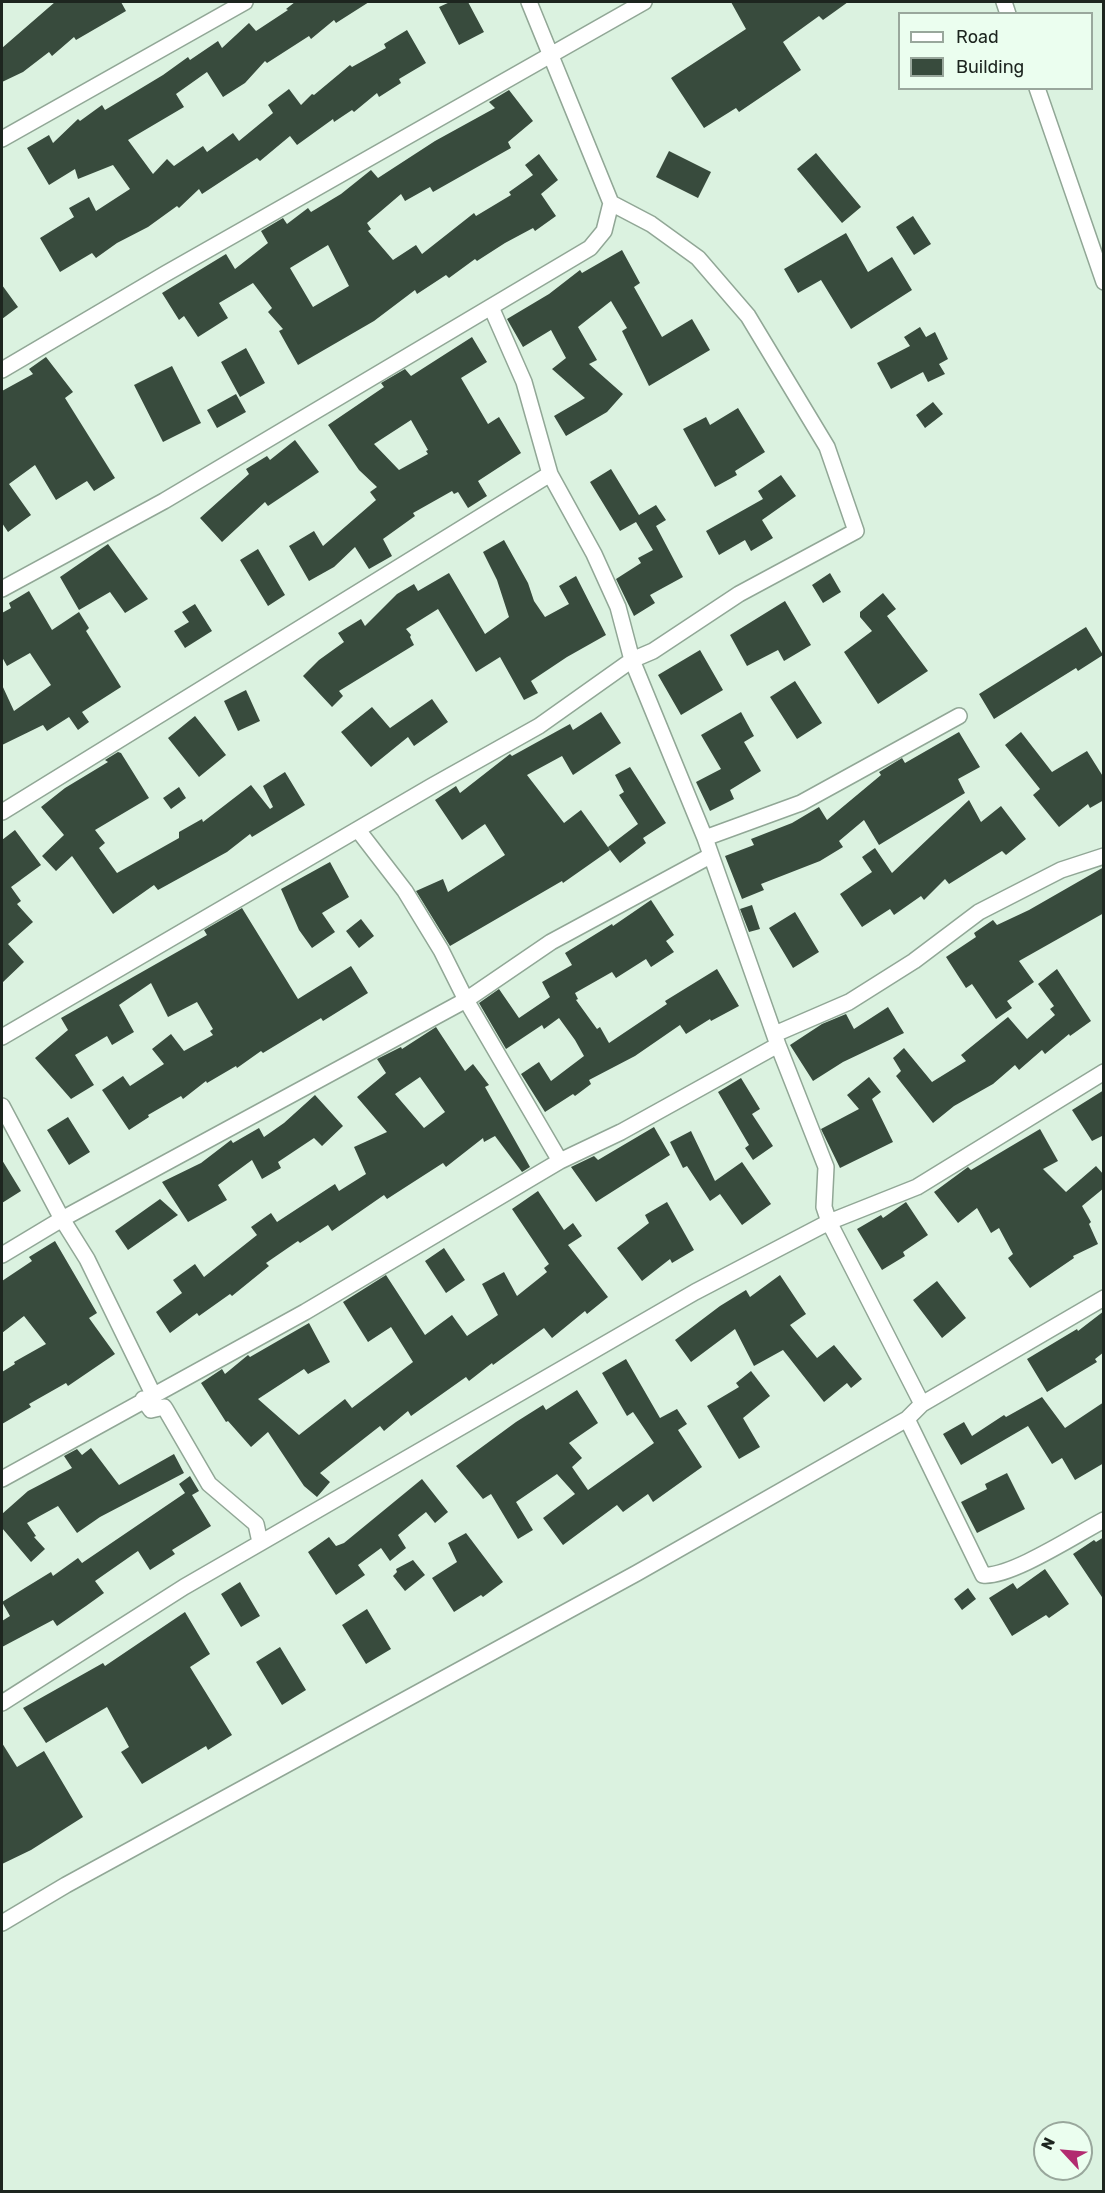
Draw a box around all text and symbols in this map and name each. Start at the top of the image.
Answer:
legend [898,12,1093,90]
text: Road [956,26,999,48]
text: Building [956,56,1024,78]
north arrow [1033,2121,1093,2181]
text: N [1037,2134,1059,2153]

